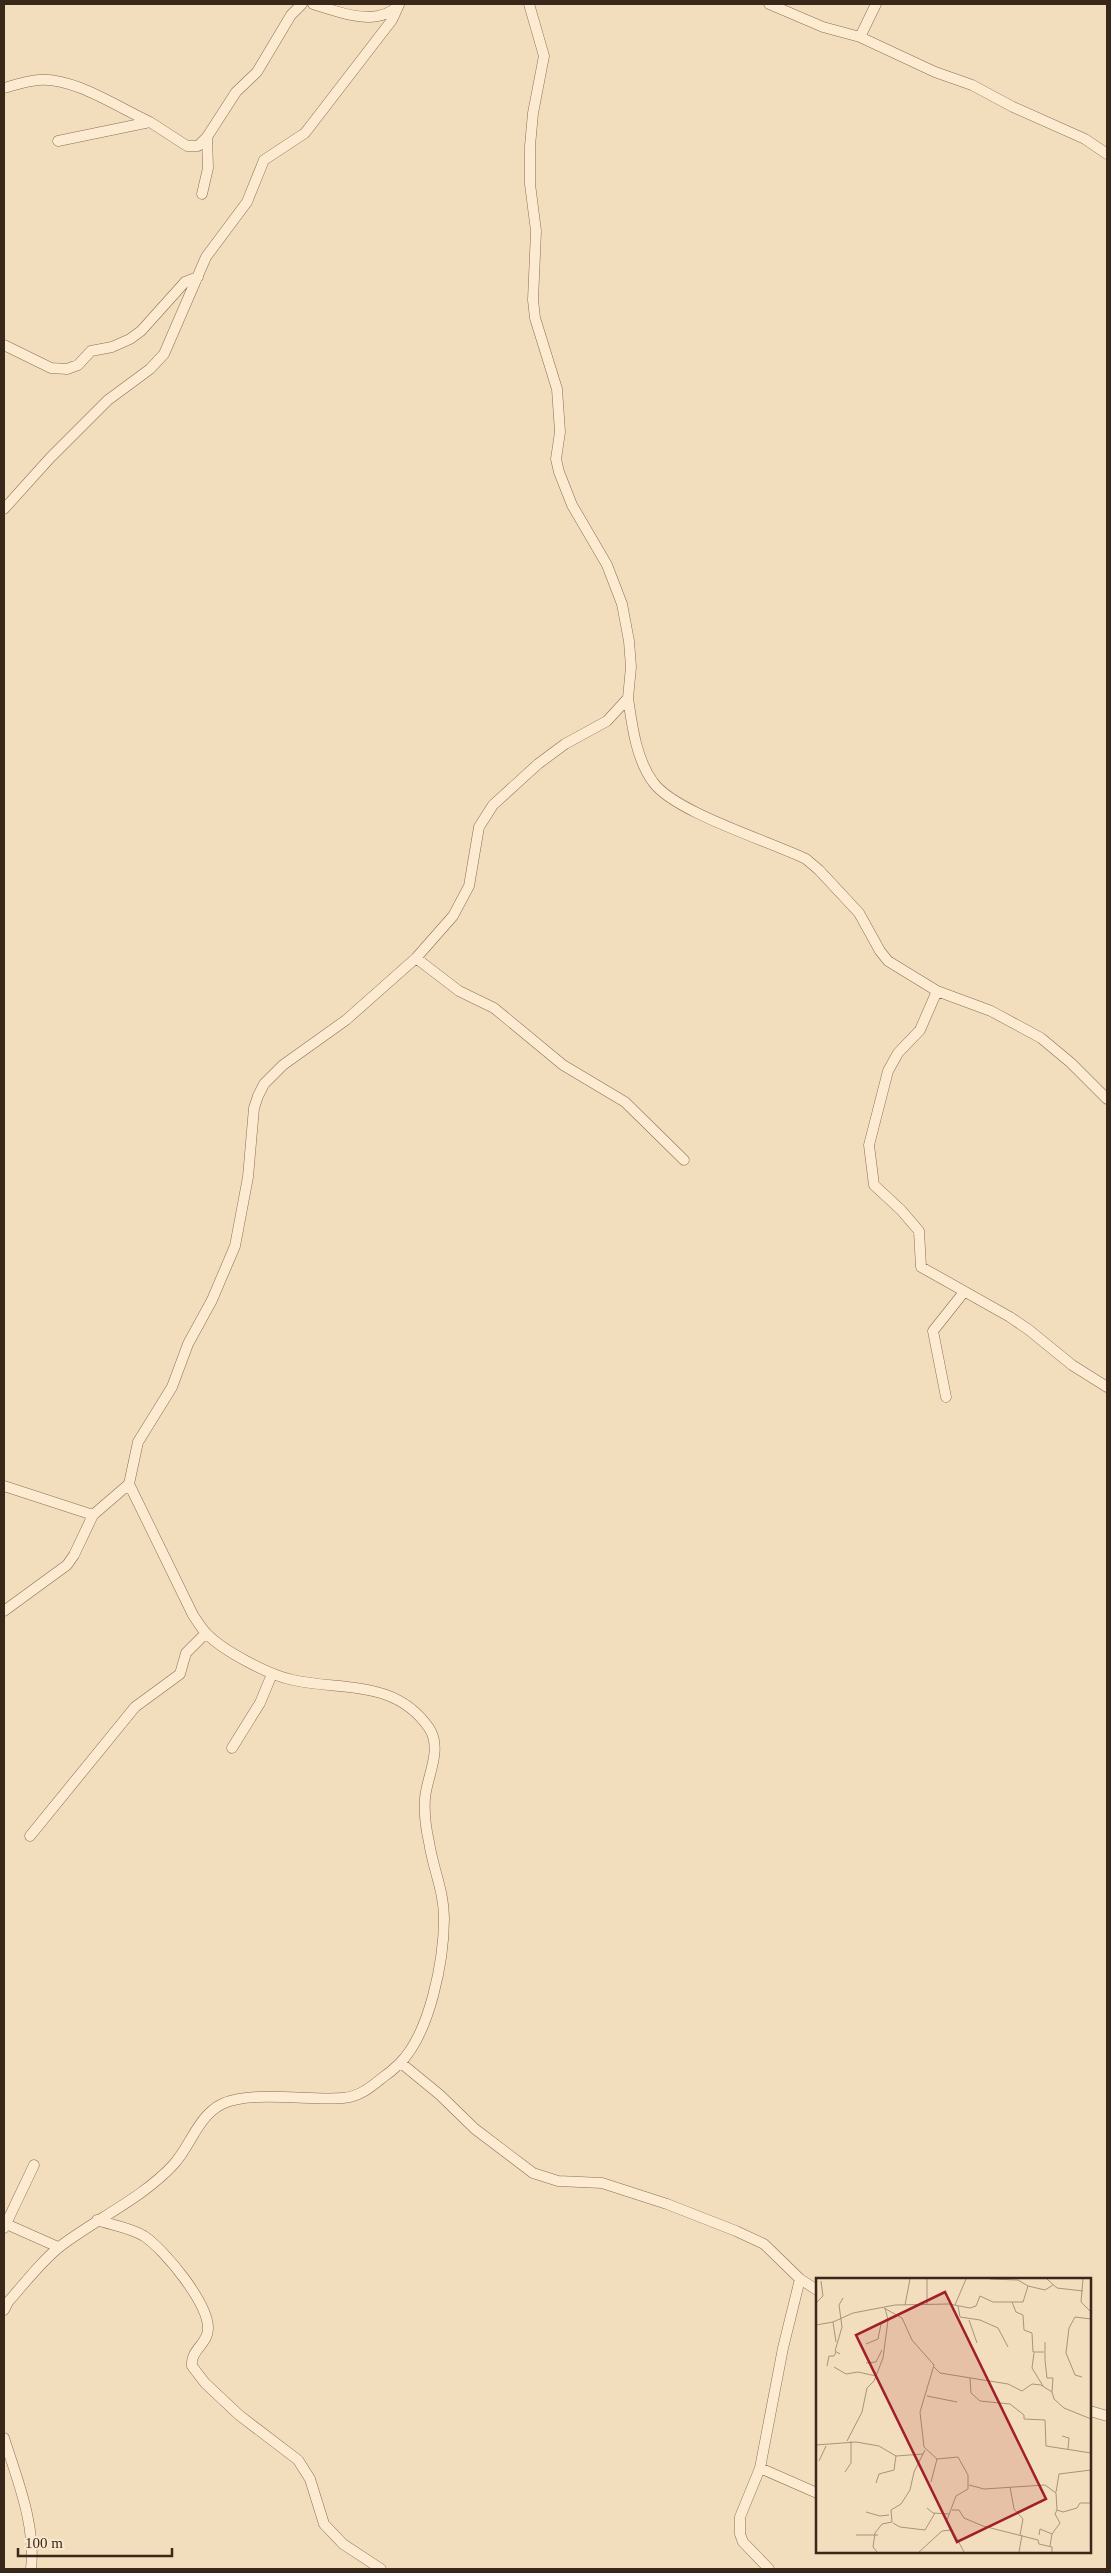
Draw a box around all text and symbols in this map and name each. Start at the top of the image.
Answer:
inset map [816,2278,1091,2553]
scale bar [18,2526,171,2558]
text: 100 m [25,2535,63,2551]

